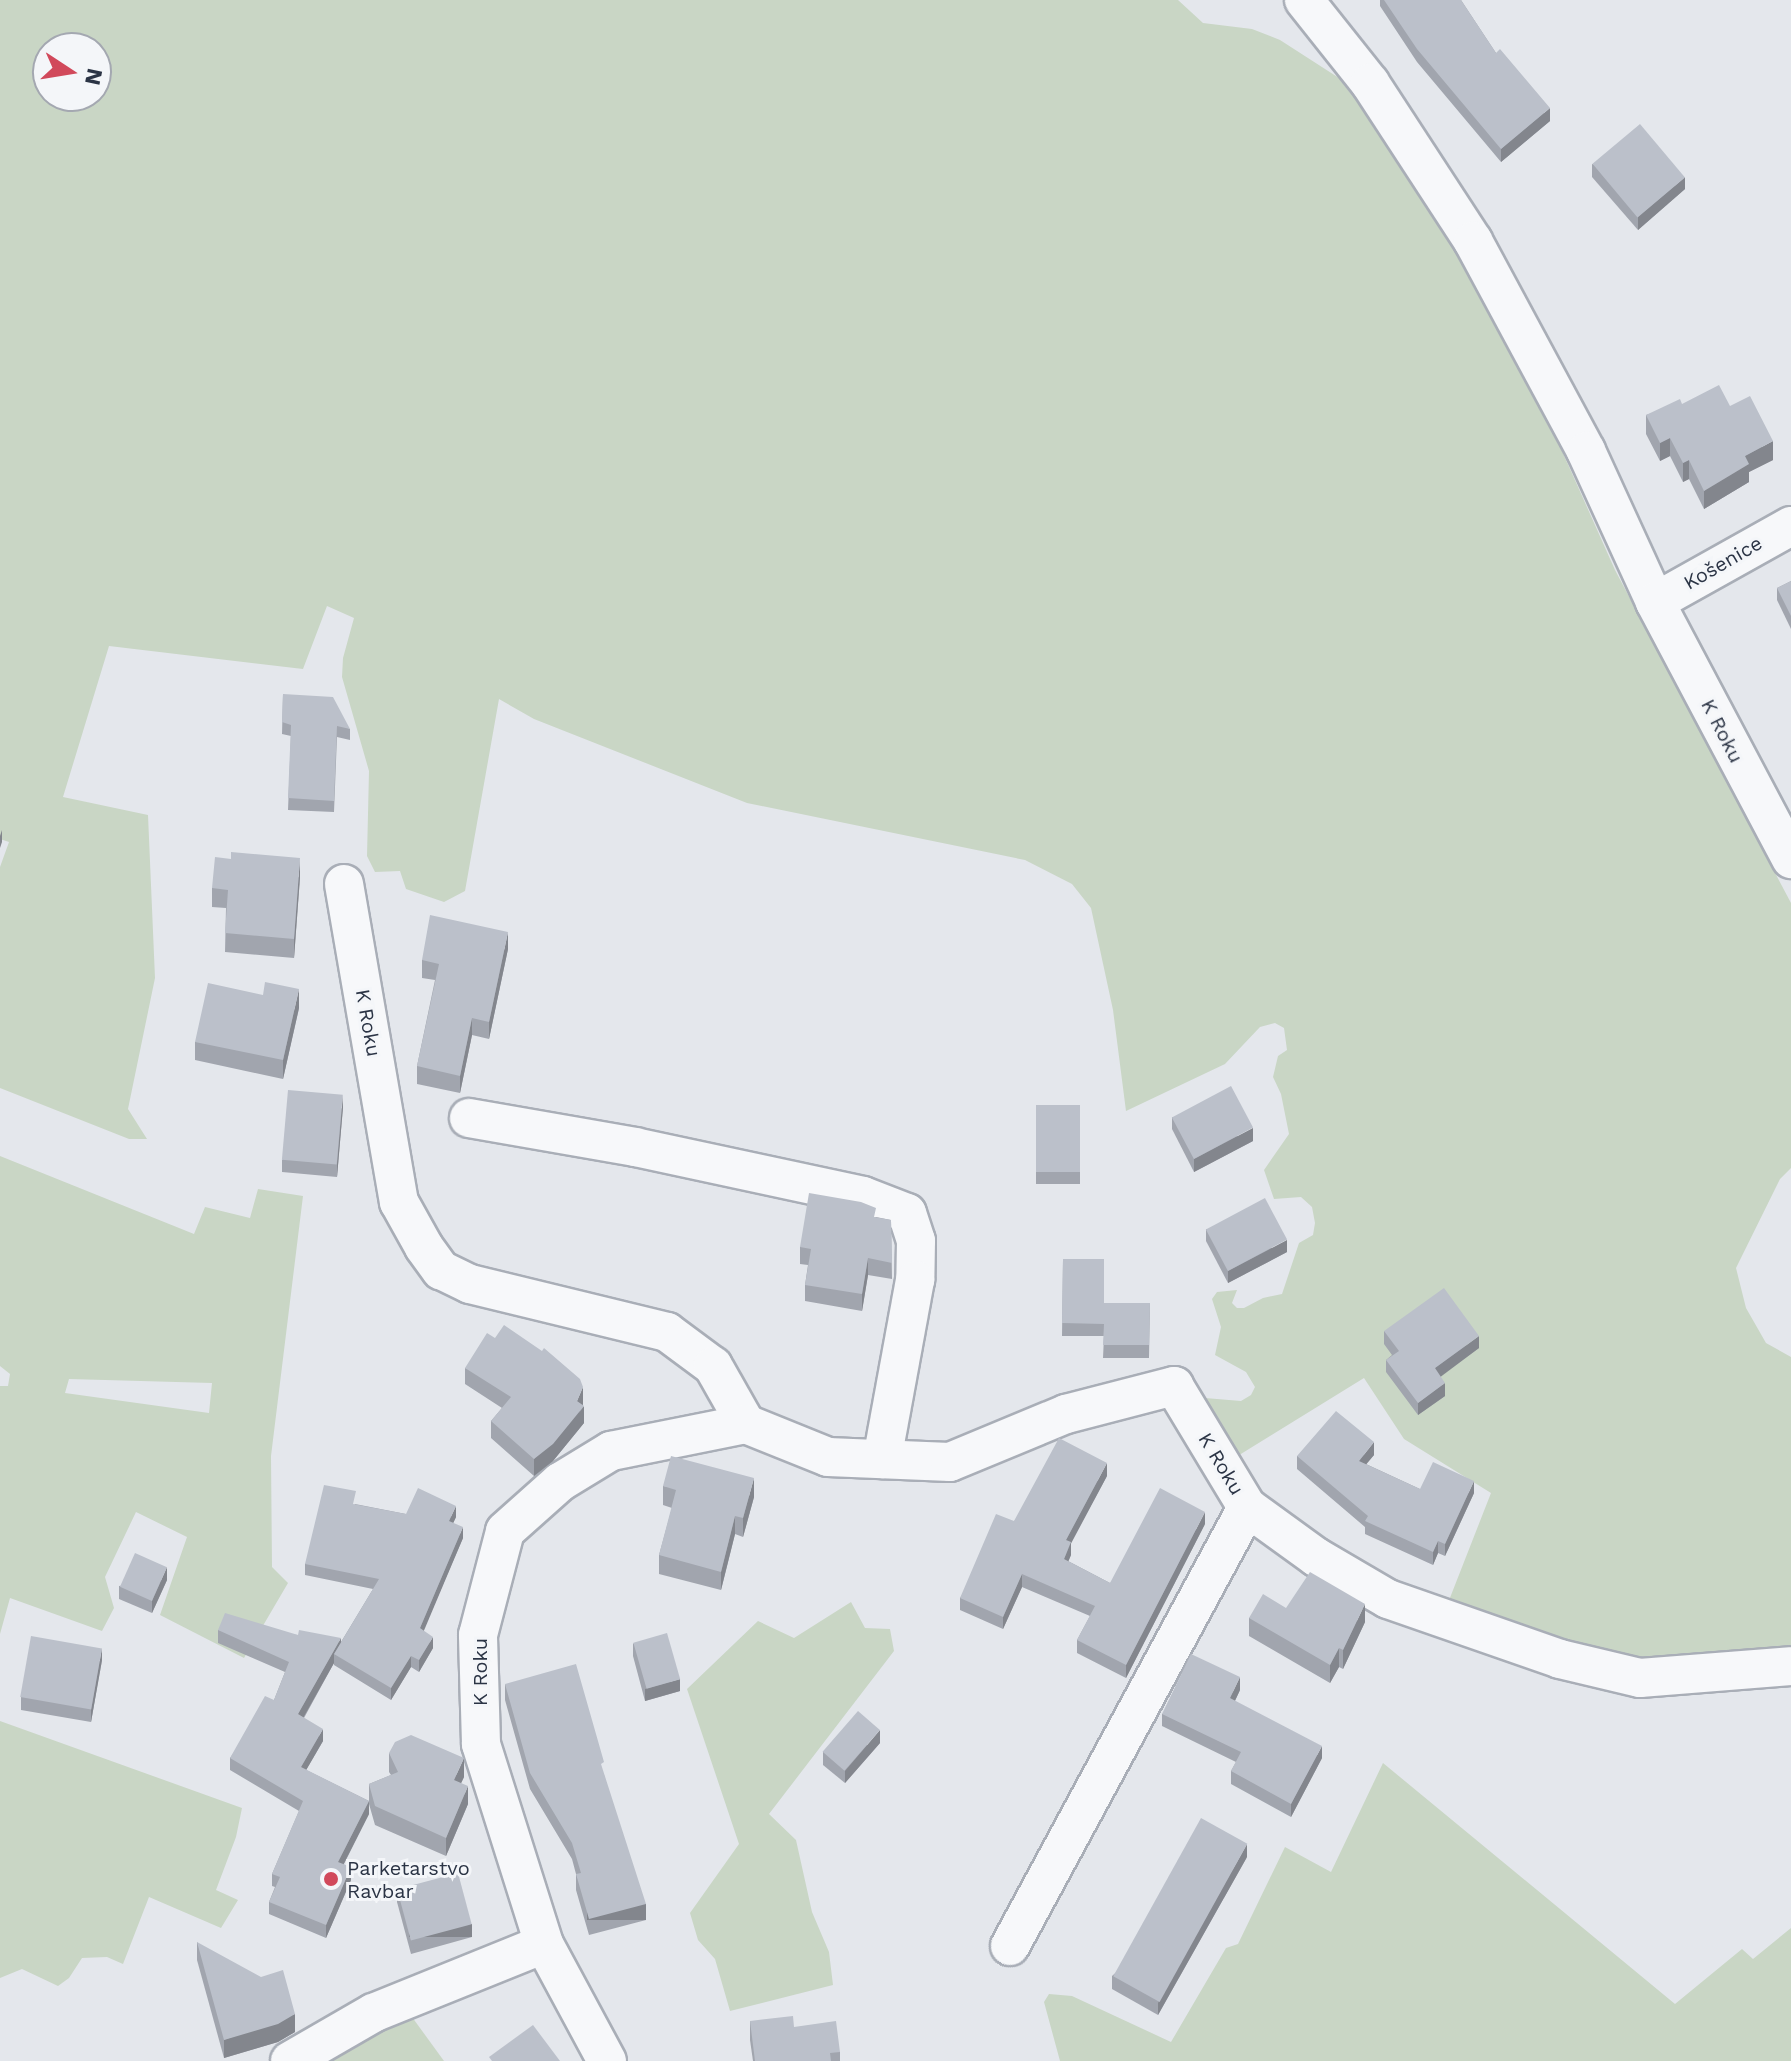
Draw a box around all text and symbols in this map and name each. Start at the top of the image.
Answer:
north arrow [32,32,112,112]
text: N [80,66,108,87]
street label: Košenice [1679,531,1767,595]
street label: K Roku [1696,695,1748,767]
street label: K Roku [350,987,386,1059]
street label: K Roku [1193,1428,1249,1500]
street label: K Roku [468,1638,492,1706]
place label: Parketarstvo Ravbar [347,1856,470,1903]
marker: Parketarstvo Ravbar [322,1870,340,1888]

